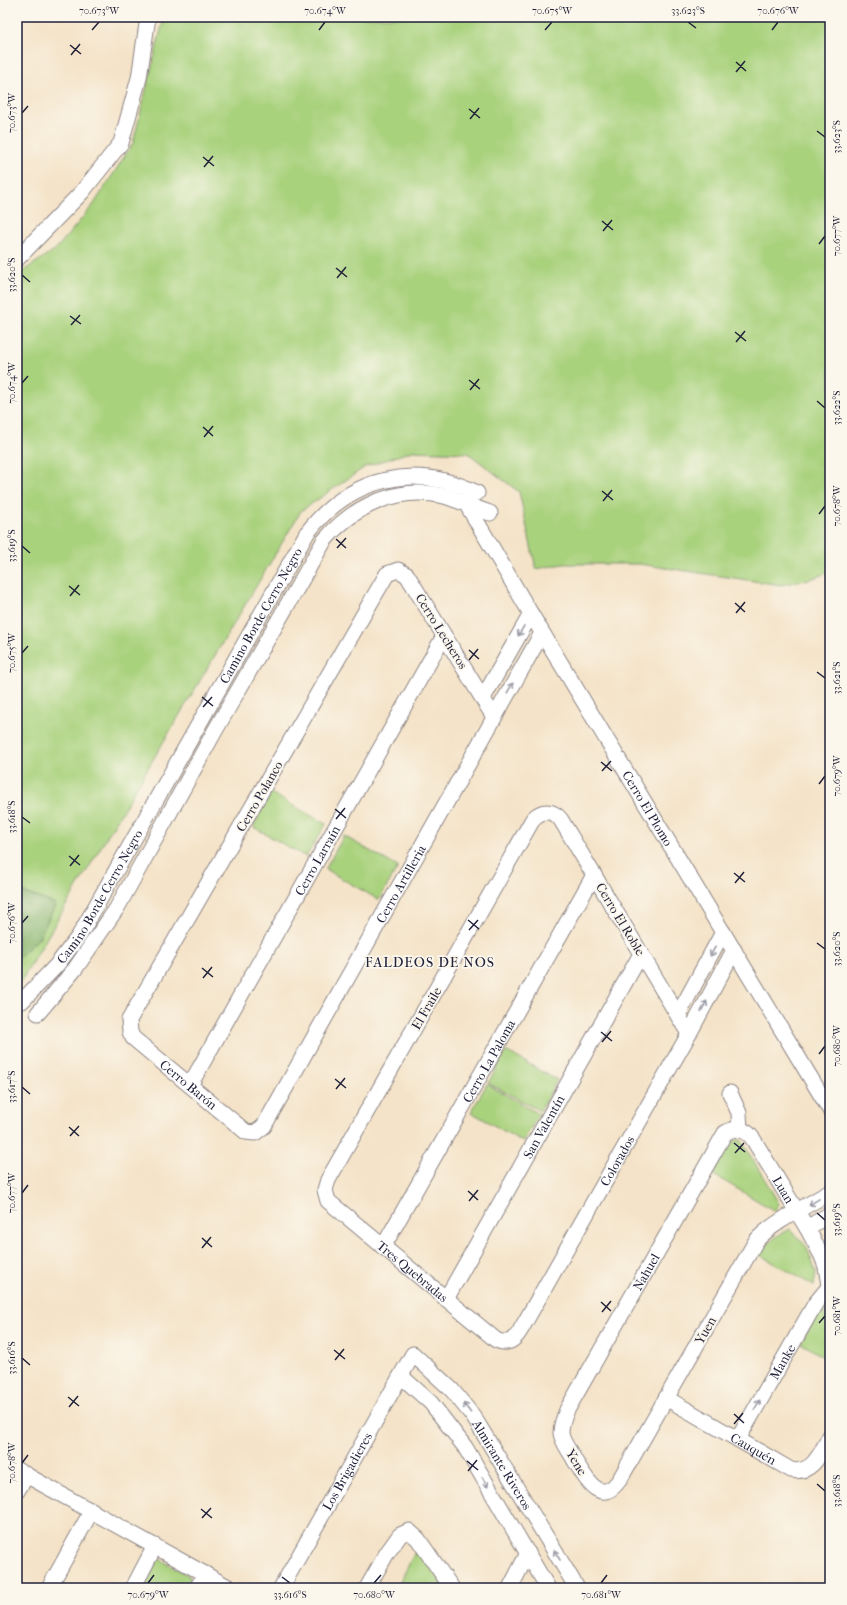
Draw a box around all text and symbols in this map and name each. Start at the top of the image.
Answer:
text: 70.673°W [79,5,120,17]
text: 70.674°W [304,5,347,17]
text: 70.675°W [532,5,573,17]
text: 33.623°S [671,5,705,17]
text: 70.676°W [757,5,800,17]
text: 70.673°W [6,92,18,133]
text: 33.623°S [831,120,843,154]
text: 70.677°W [831,214,843,256]
text: 33.620°S [6,257,18,293]
text: 70.674°W [6,361,18,404]
text: 33.622°S [831,391,843,425]
text: 70.678°W [831,484,843,526]
text: 33.619°S [6,529,18,563]
street label: Camino Borde Cerro Negro [216,545,305,686]
street label: Cerro Lecheros [412,591,471,672]
one-way arrow [517,625,525,637]
text: 70.675°W [6,632,18,673]
text: 33.621°S [831,661,843,695]
one-way arrow [507,682,515,694]
text: 70.679°W [831,754,843,797]
street label: Cerro Polanco [233,758,286,834]
street label: Cerro El Plomo [619,768,676,849]
text: 33.618°S [6,801,18,833]
street label: Cerro Larraín [292,823,343,898]
street label: Camino Borde Cerro Negro [54,827,146,967]
street label: Cerro Artilleria [373,842,429,926]
street label: Cerro El Roble [593,880,648,959]
text: 70.676°W [6,901,18,944]
text: 33.620°S [831,931,843,967]
one-way arrow [709,944,716,956]
district label: FALDEOS DE NOS [365,954,495,971]
street label: El Fraile [408,984,445,1032]
one-way arrow [701,1001,708,1013]
street label: Cerro La Paloma [460,1016,519,1105]
text: 70.680°W [831,1024,843,1067]
street label: Cerro Barón [157,1057,220,1113]
text: 33.617°S [6,1071,18,1103]
street label: San Valentín [520,1092,568,1161]
street label: Colorados [597,1133,638,1189]
text: 70.677°W [6,1171,18,1213]
street label: Luan [769,1174,797,1206]
one-way arrow [809,1198,820,1206]
text: 33.619°S [831,1203,843,1237]
street label: Tres Quebradas [374,1238,451,1305]
street label: Nahuel [630,1250,663,1293]
text: 70.681°W [831,1295,843,1336]
street label: Yuen [691,1313,719,1348]
text: 33.616°S [6,1341,18,1375]
street label: Manke [766,1341,799,1382]
one-way arrow [754,1400,762,1412]
one-way arrow [463,1402,471,1413]
street label: Almirante Riveros [469,1416,535,1513]
street label: Los Brigadieres [319,1430,375,1513]
street label: Cauquén [728,1430,779,1468]
text: 70.678°W [6,1441,18,1483]
street label: Yene [562,1446,591,1479]
text: 33.618°S [831,1475,843,1507]
one-way arrow [482,1476,490,1488]
one-way arrow [552,1549,560,1561]
text: 70.679°W [127,1589,170,1601]
text: 33.616°S [273,1589,307,1601]
text: 70.680°W [353,1589,396,1601]
text: 70.681°W [581,1589,622,1601]

